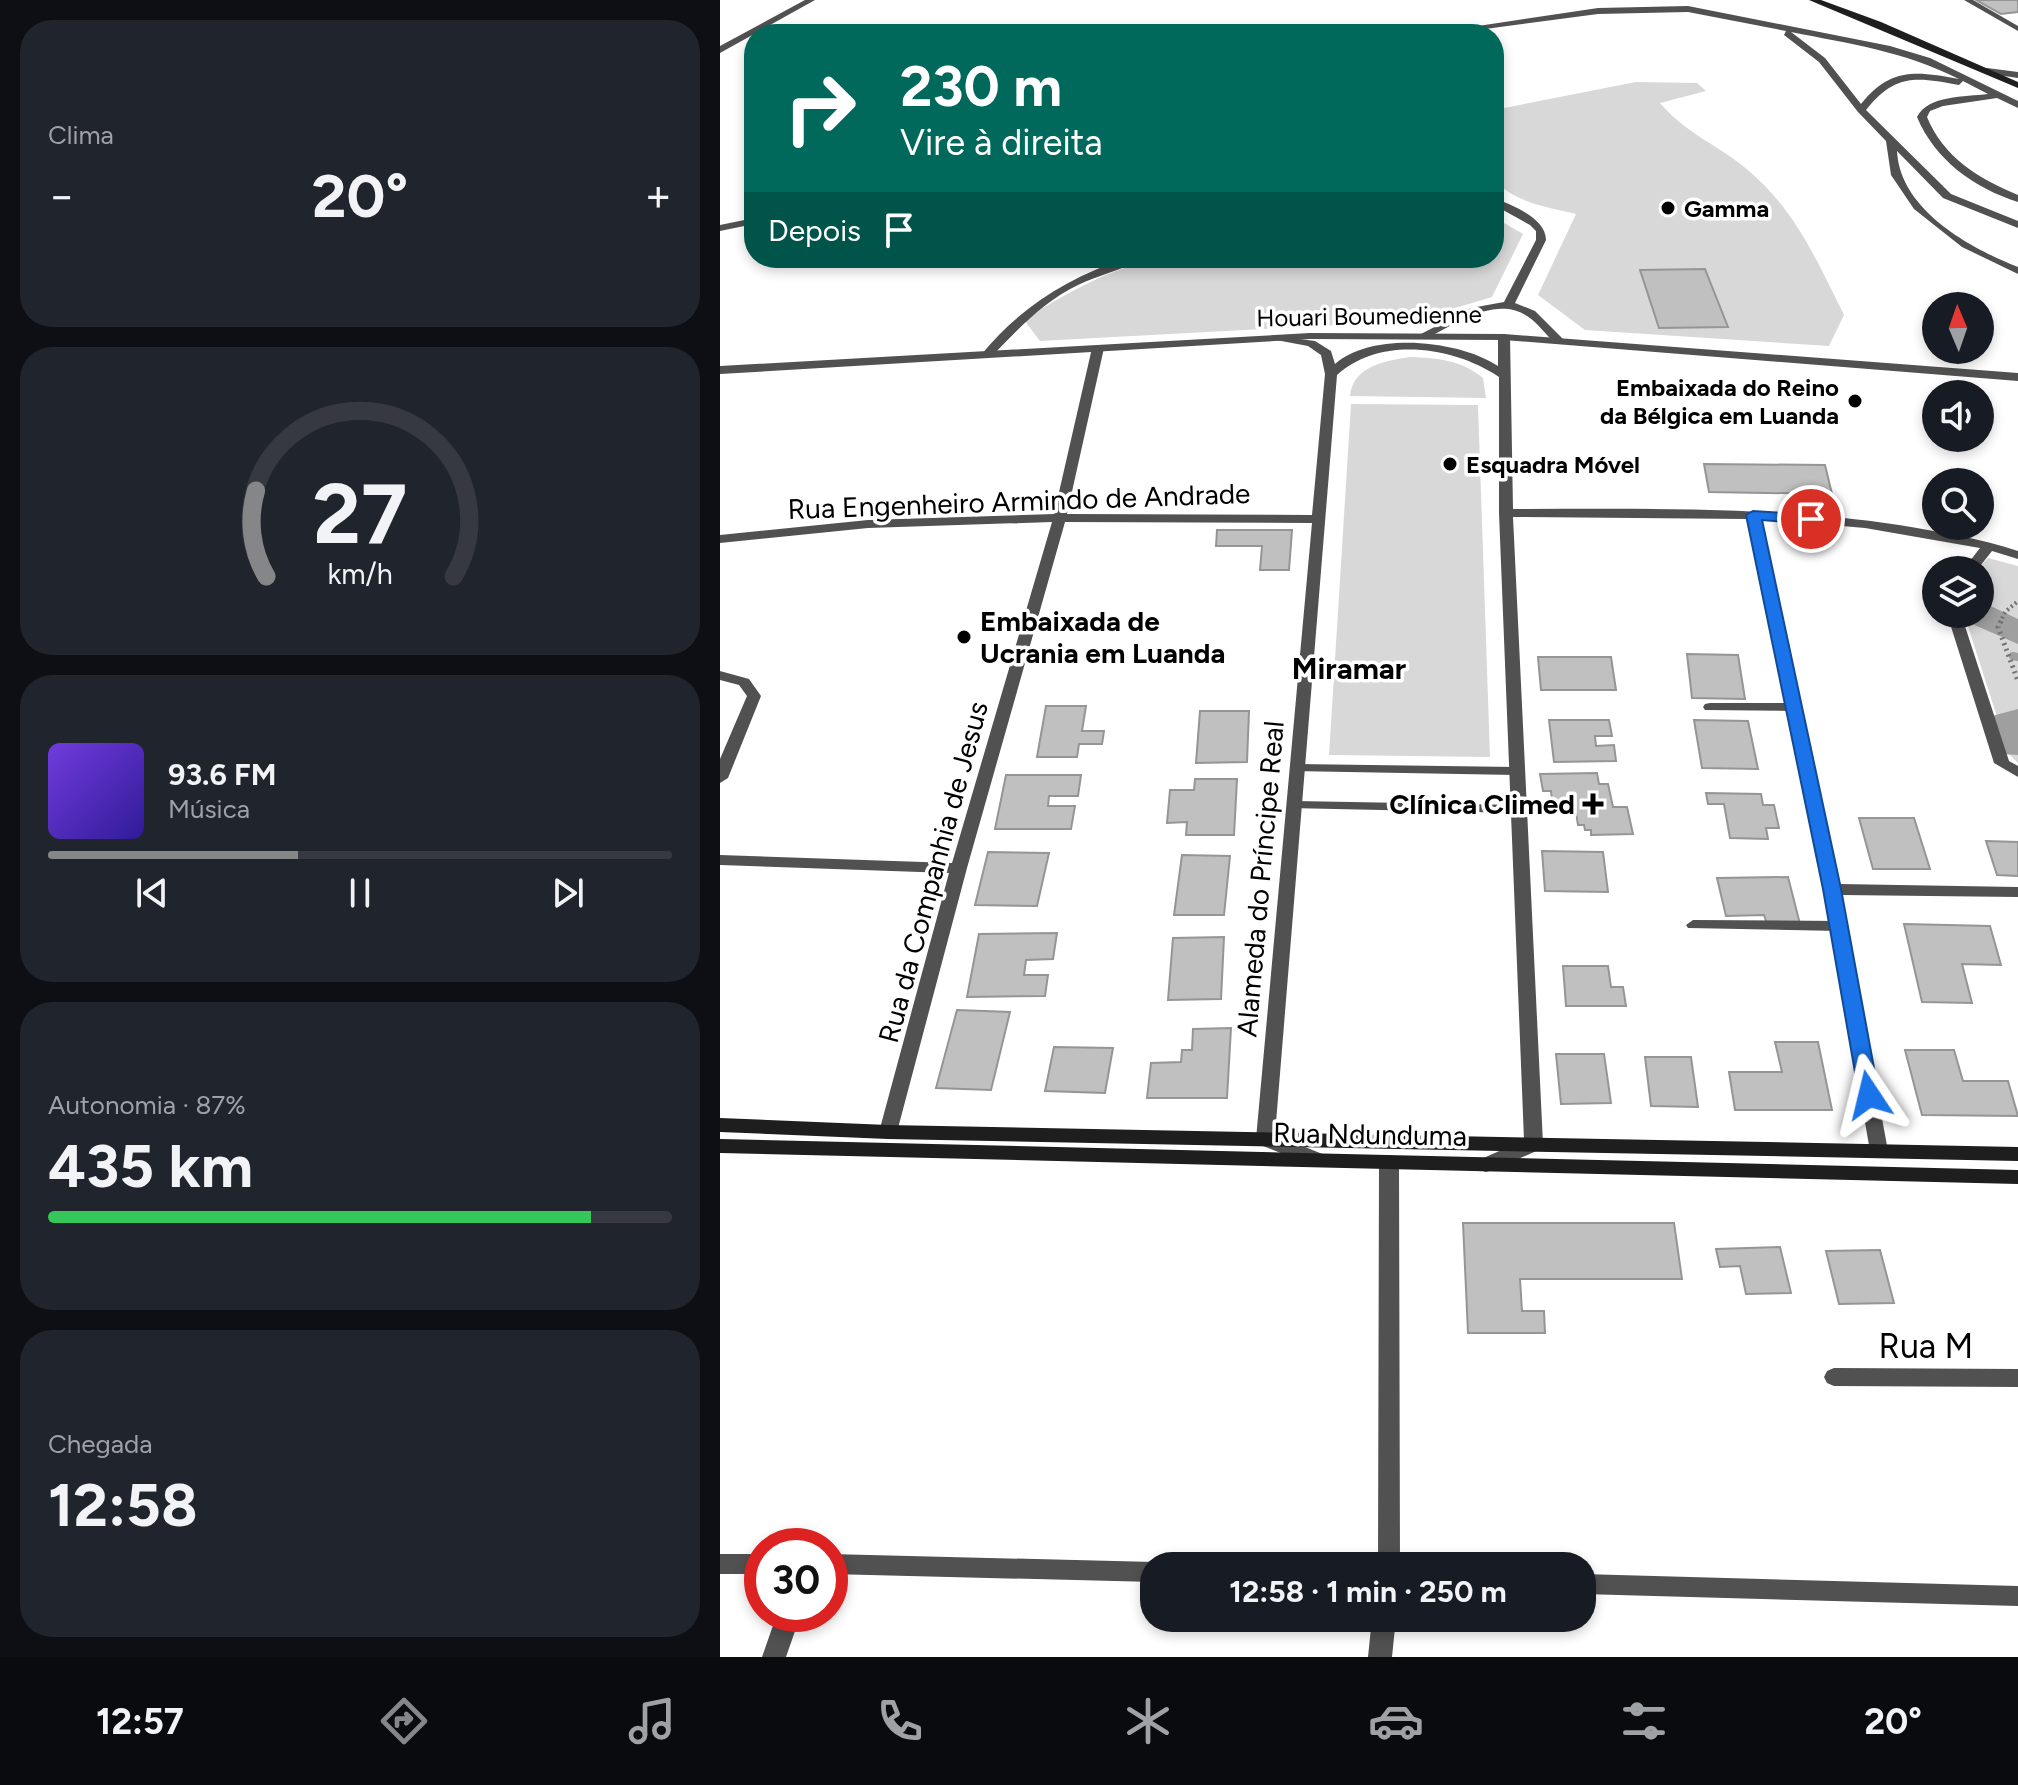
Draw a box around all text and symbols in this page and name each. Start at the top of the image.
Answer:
text: 230 m [900,53,1062,120]
icon: right [768,56,872,160]
text: Clima [48,119,114,151]
text: Vire à direita [900,121,1103,164]
text: 20° [312,160,408,232]
text: − [48,169,75,222]
text: + [645,169,672,222]
place label: Gamma [1684,194,1769,223]
marker: Gamma [1659,199,1677,217]
icon: arrive [877,208,921,252]
text: Depois [768,212,861,249]
north arrow [1922,292,1994,364]
map controls [1922,292,1994,628]
street label: Houari Boumedienne [1256,300,1482,332]
place label: Embaixada do Reino da Bélgica em Luanda [1600,373,1839,430]
button: sound [1922,380,1994,452]
marker: Embaixada do Reino da Bélgica em Luanda [1846,392,1864,410]
place label: Esquadra Móvel [1466,450,1640,479]
marker: Esquadra Móvel [1441,455,1459,473]
text: 27 [313,464,407,564]
button: search [1922,468,1994,540]
street label: Rua Engenheiro Armindo de Andrade [787,476,1251,526]
pin [1777,485,1845,553]
icon: arrive [1789,497,1833,541]
button: layers [1922,556,1994,628]
text: km/h [327,557,393,591]
place label: Embaixada de Ucrania em Luanda [980,604,1225,670]
marker: Embaixada de Ucrania em Luanda [955,628,973,646]
district label: Miramar [1292,650,1406,687]
street label: Rua da Companhia de Jesus [871,698,995,1046]
street label: Alameda do Príncipe Real [1229,720,1291,1038]
text: 93.6 FM [168,756,276,793]
place label: Clínica Climed [1389,787,1575,821]
text: Música [168,793,250,825]
marker: Clínica Climed [1582,793,1604,815]
icon: previous [130,871,174,915]
icon: pause [338,871,382,915]
icon: next [546,871,590,915]
position arrow [1827,1053,1911,1137]
text: Autonomia · 87% [48,1089,246,1121]
street label: Rua Ndunduma [1273,1115,1467,1153]
text: 435 km [48,1130,253,1202]
street label: Rua M [1879,1326,1973,1367]
text: Chegada [48,1428,152,1460]
text: 12:58 [48,1469,198,1541]
speed limit sign: 30 [744,1528,848,1632]
text: 12:58 · 1 min · 250 m [1229,1573,1507,1610]
icon: directions [376,1693,432,1749]
icon: music [624,1693,680,1749]
icon: phone [872,1693,928,1749]
icon: climate [1120,1693,1176,1749]
icon: car [1368,1693,1424,1749]
icon: filters [1616,1693,1672,1749]
text: 12:57 [96,1700,184,1743]
text: 20° [1864,1700,1922,1743]

